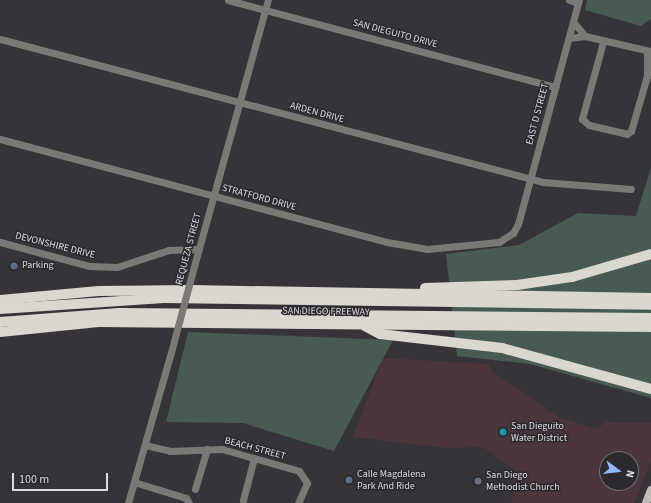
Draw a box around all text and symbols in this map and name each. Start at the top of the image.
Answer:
street label: SAN DIEGUITO DRIVE [351,17,439,51]
street label: EAST D STREET [524,82,552,146]
street label: ARDEN DRIVE [288,100,346,126]
street label: STRATFORD DRIVE [220,182,298,214]
street label: REQUEZA STREET [174,212,204,286]
street label: DEVONSHIRE DRIVE [14,230,96,262]
place label: Parking [22,260,54,272]
marker: Parking [9,261,19,271]
street label: SAN DIEGO FREEWAY [282,305,370,319]
place label: San Dieguito Water District [511,420,567,444]
marker: San Dieguito Water District [498,427,508,437]
street label: BEACH STREET [223,435,287,463]
north arrow [599,451,639,491]
scale bar [14,465,110,491]
place label: Calle Magdalena Park And Ride [357,468,426,492]
text: N [622,468,638,479]
place label: San Diego Methodist Church [486,469,560,492]
text: 100 m [19,471,49,488]
marker: Calle Magdalena Park And Ride [344,475,354,485]
marker: San Diego Methodist Church [473,476,483,486]

